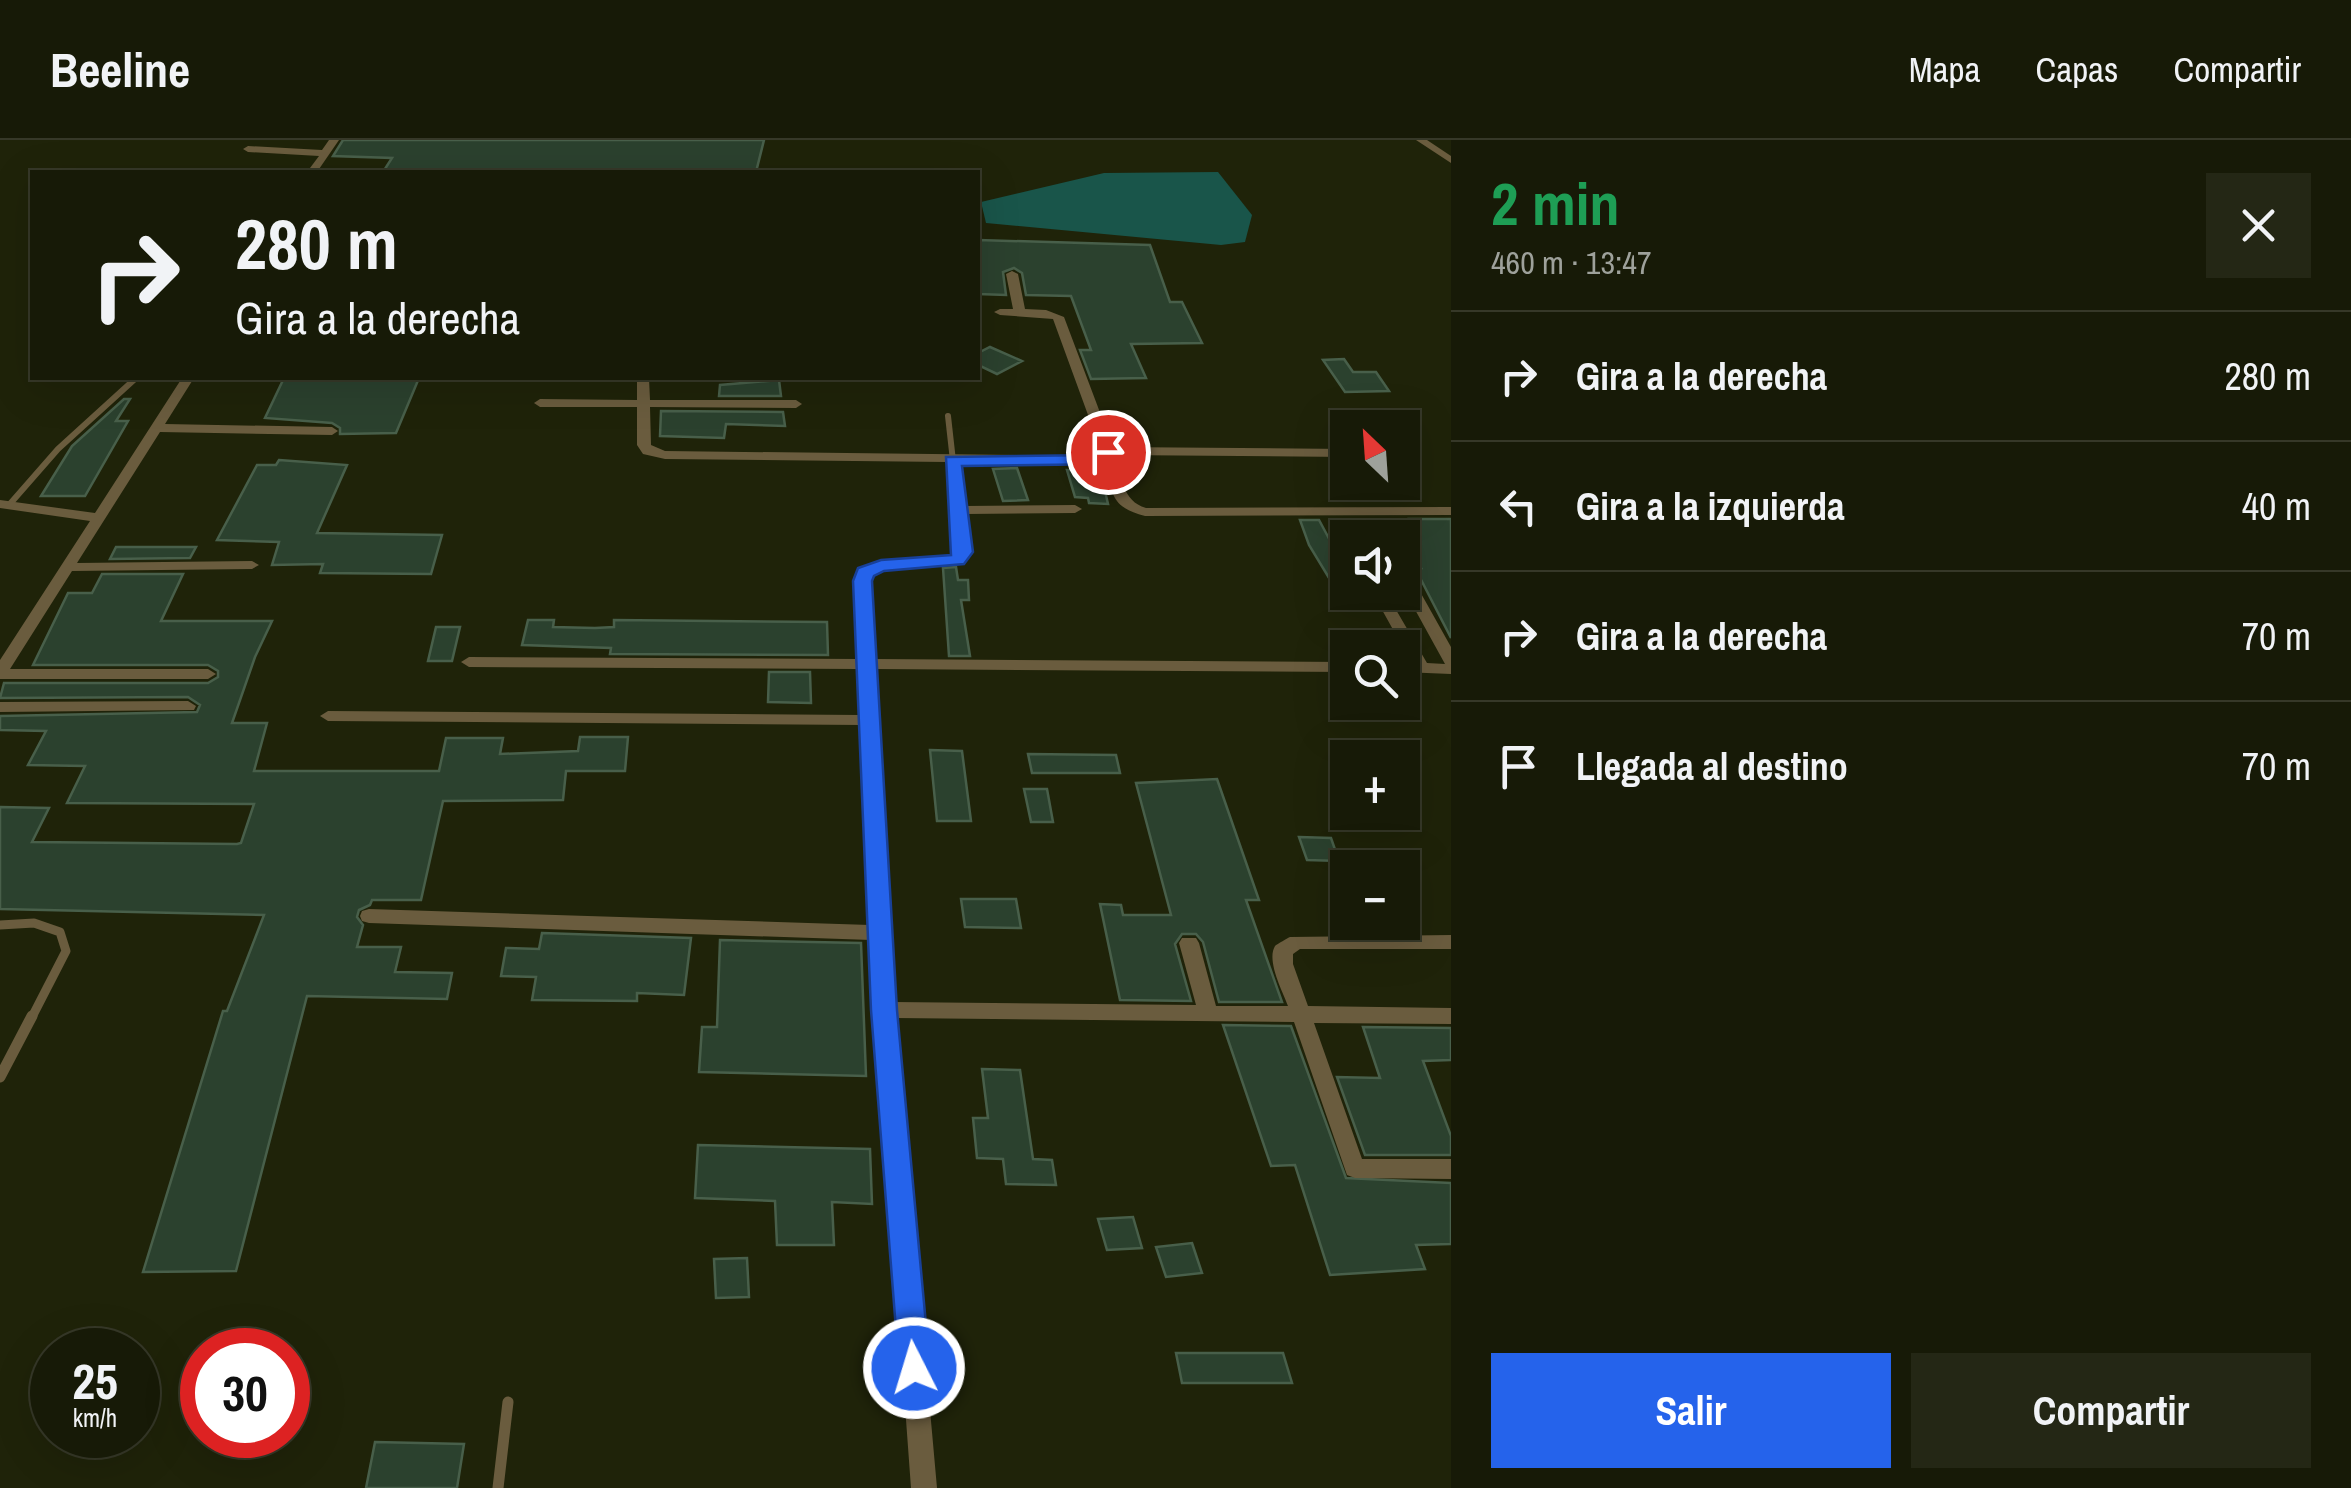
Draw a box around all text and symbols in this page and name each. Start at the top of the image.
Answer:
text: Beeline [50,37,190,102]
text: Mapa [1909,46,1980,93]
text: Capas [2035,46,2118,93]
text: Compartir [2173,46,2301,93]
text: 2 min [1491,163,1620,244]
button: close [2206,173,2311,278]
text: 280 m [235,197,398,291]
icon: right [70,210,200,340]
text: 460 m · 13:47 [1491,241,1651,284]
text: Gira a la derecha [235,287,520,348]
icon: right [1491,349,1546,404]
text: Gira a la derecha [1576,351,1827,402]
text: 280 m [2224,351,2311,402]
pin [1066,410,1151,495]
north arrow [1330,410,1420,500]
map controls [1330,410,1420,940]
icon: arrive [1081,425,1136,480]
icon: left [1491,479,1546,534]
text: Gira a la izquierda [1576,481,1844,532]
text: 40 m [2242,481,2311,532]
button: sound [1330,520,1420,610]
icon: right [1491,609,1546,664]
text: Gira a la derecha [1576,611,1827,662]
text: 70 m [2242,611,2311,662]
button: search [1330,630,1420,720]
icon: arrive [1491,739,1546,794]
button: + [1330,740,1420,830]
text: Llegada al destino [1576,741,1848,792]
text: 70 m [2242,741,2311,792]
button: − [1330,850,1420,940]
position arrow [862,1316,966,1420]
speed limit sign: 30 [180,1328,310,1458]
text: 25 [72,1347,118,1415]
button: Salir [1491,1353,1891,1468]
button: Compartir [1911,1353,2311,1468]
text: km/h [73,1401,117,1435]

